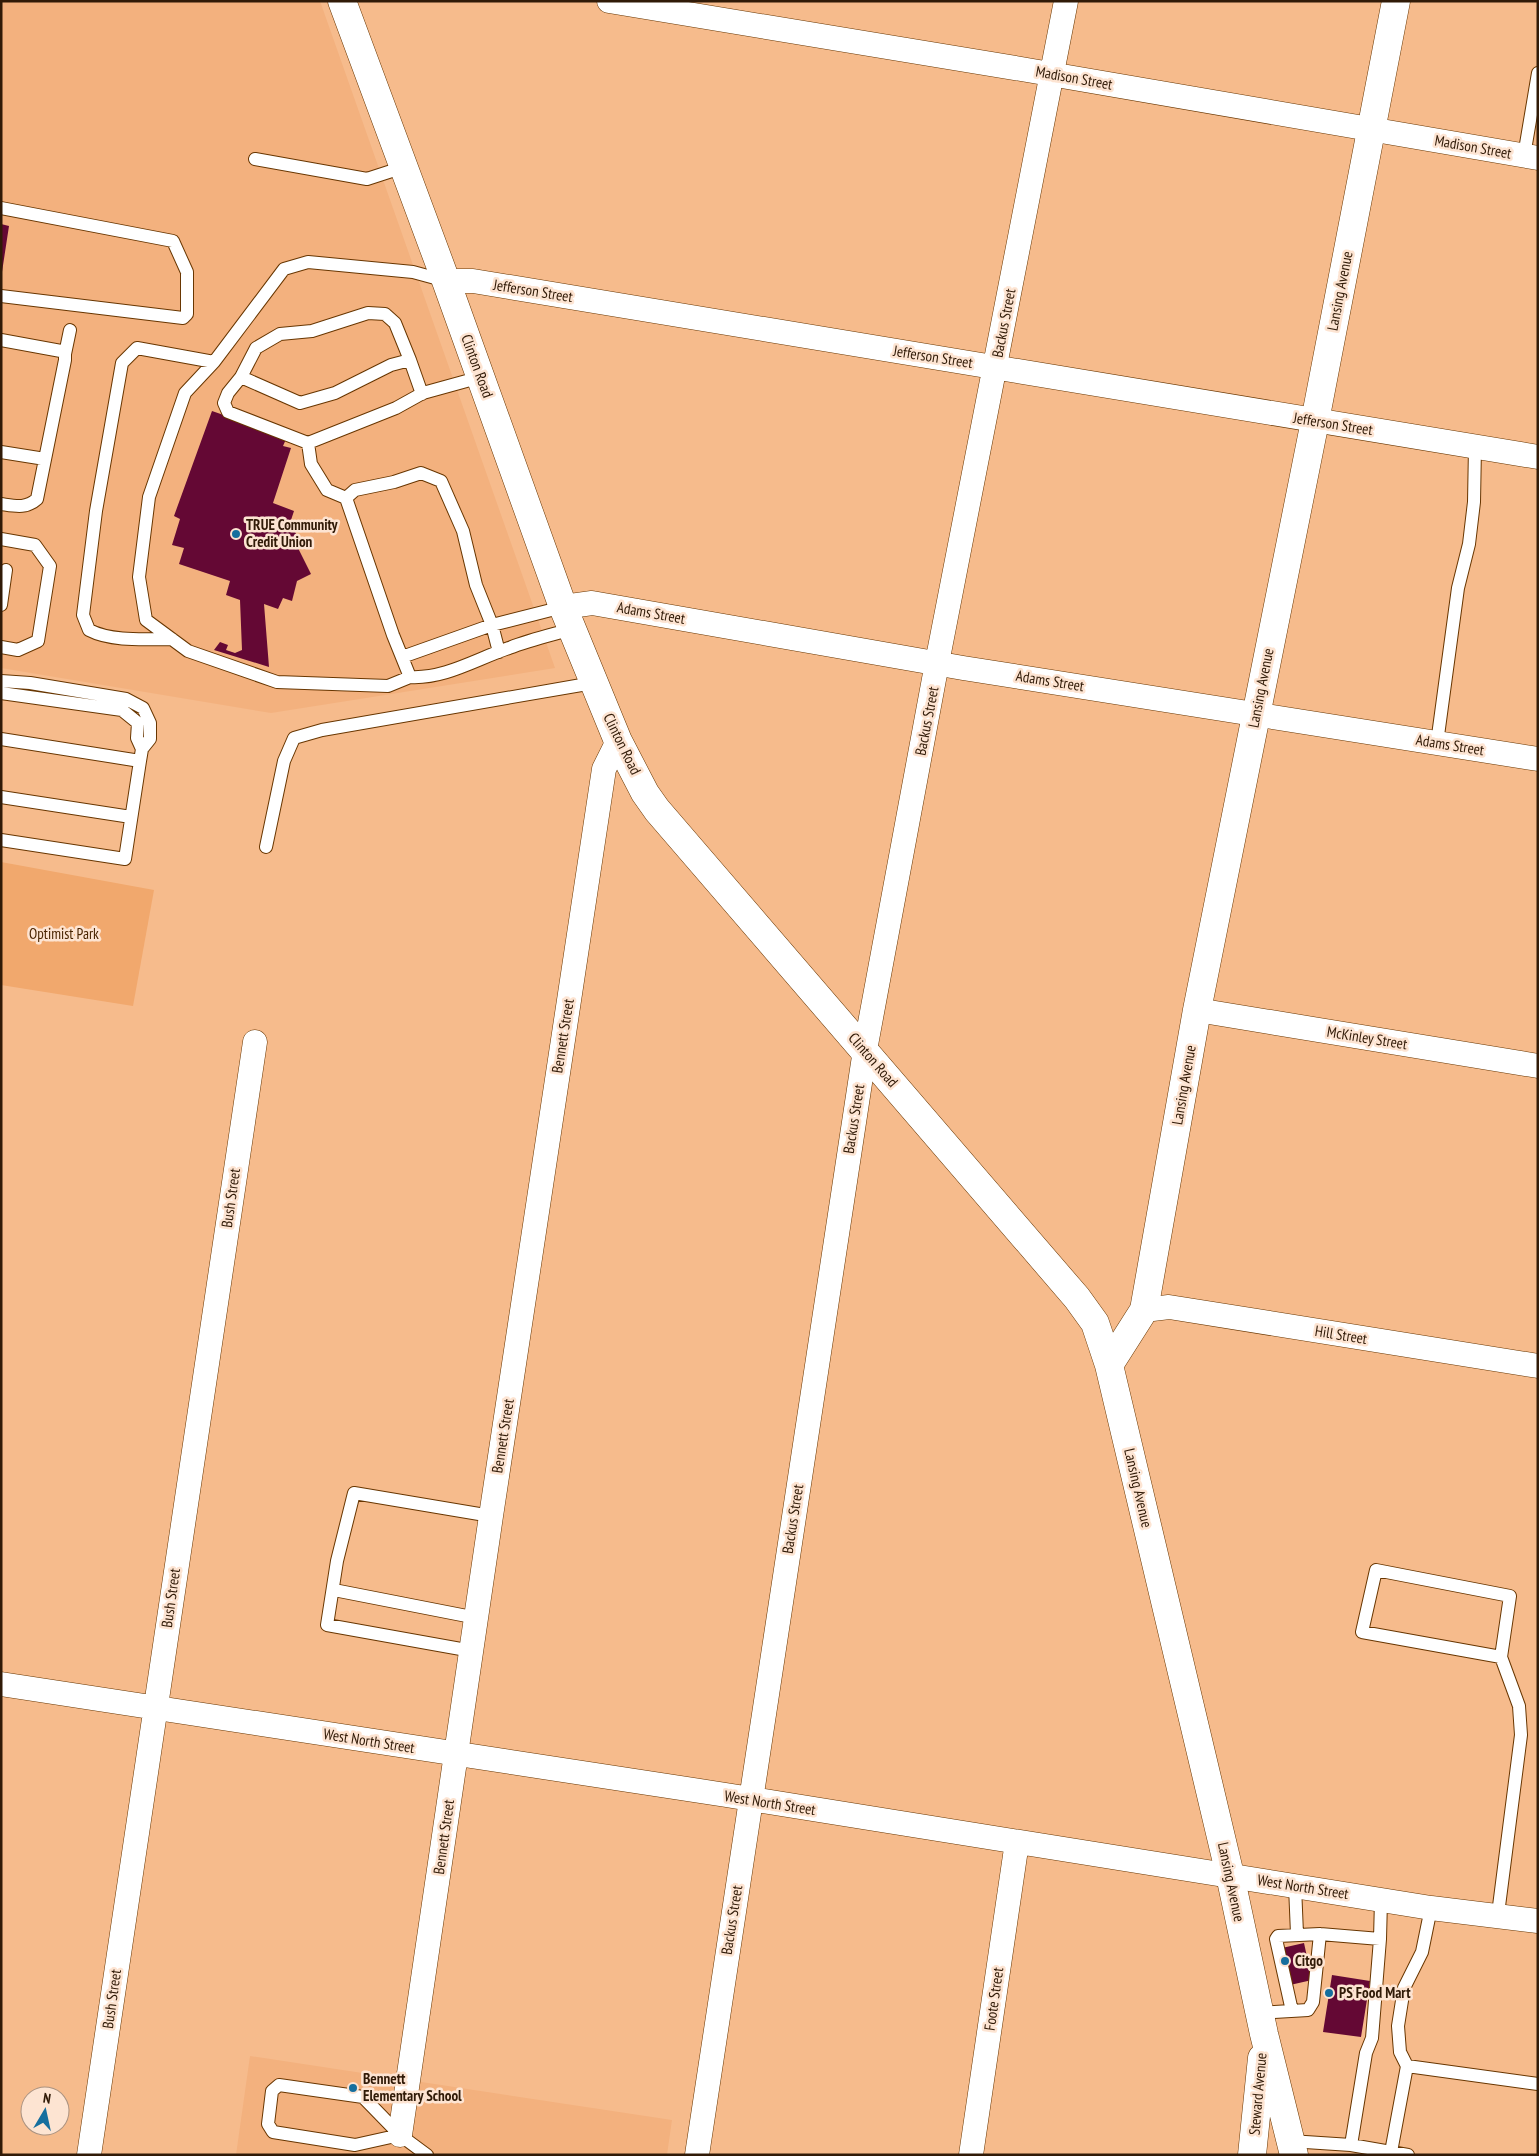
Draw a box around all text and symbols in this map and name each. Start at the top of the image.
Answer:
street label: Madison Street [1034,61,1114,94]
street label: Madison Street [1433,130,1513,163]
street label: Lansing Avenue [1322,249,1357,332]
street label: Jefferson Street [491,275,574,306]
street label: Backus Street [988,287,1020,359]
street label: Clinton Road [457,332,498,400]
street label: Jefferson Street [891,341,974,372]
street label: Jefferson Street [1291,408,1374,439]
place label: TRUE Community Credit Union [246,515,339,551]
marker: TRUE Community Credit Union [230,528,242,540]
street label: Adams Street [616,597,687,628]
street label: Lansing Avenue [1243,646,1278,729]
street label: Adams Street [1015,666,1085,695]
street label: Backus Street [911,685,943,757]
street label: Clinton Road [599,710,645,778]
street label: Adams Street [1415,730,1485,759]
park label: Optimist Park [29,924,99,943]
street label: Bennett Street [547,997,578,1075]
street label: McKinley Street [1326,1022,1409,1053]
street label: Clinton Road [845,1029,902,1091]
street label: Lansing Avenue [1167,1044,1200,1126]
street label: Backus Street [839,1083,868,1155]
street label: Bush Street [217,1167,244,1229]
street label: Hill Street [1314,1321,1368,1348]
street label: Bennett Street [487,1397,518,1475]
street label: Lansing Avenue [1120,1446,1157,1529]
street label: Backus Street [778,1483,807,1555]
street label: Bush Street [157,1567,184,1629]
street label: West North Street [322,1724,416,1757]
street label: West North Street [723,1786,817,1819]
street label: Bennett Street [429,1798,458,1875]
street label: Lansing Avenue [1214,1840,1249,1923]
street label: West North Street [1256,1870,1350,1903]
street label: Backus Street [717,1884,746,1956]
place label: Citgo [1295,1951,1323,1970]
marker: Citgo [1279,1955,1291,1967]
street label: Foote Street [980,1966,1007,2032]
street label: Bush Street [98,1968,125,2030]
place label: PS Food Mart [1339,1983,1411,2002]
marker: PS Food Mart [1323,1987,1335,1999]
street label: Steward Avenue [1244,2052,1271,2136]
place label: Bennett Elementary School [363,2069,462,2105]
marker: Bennett Elementary School [347,2082,359,2094]
north arrow [20,2086,70,2136]
text: N [42,2089,52,2108]

